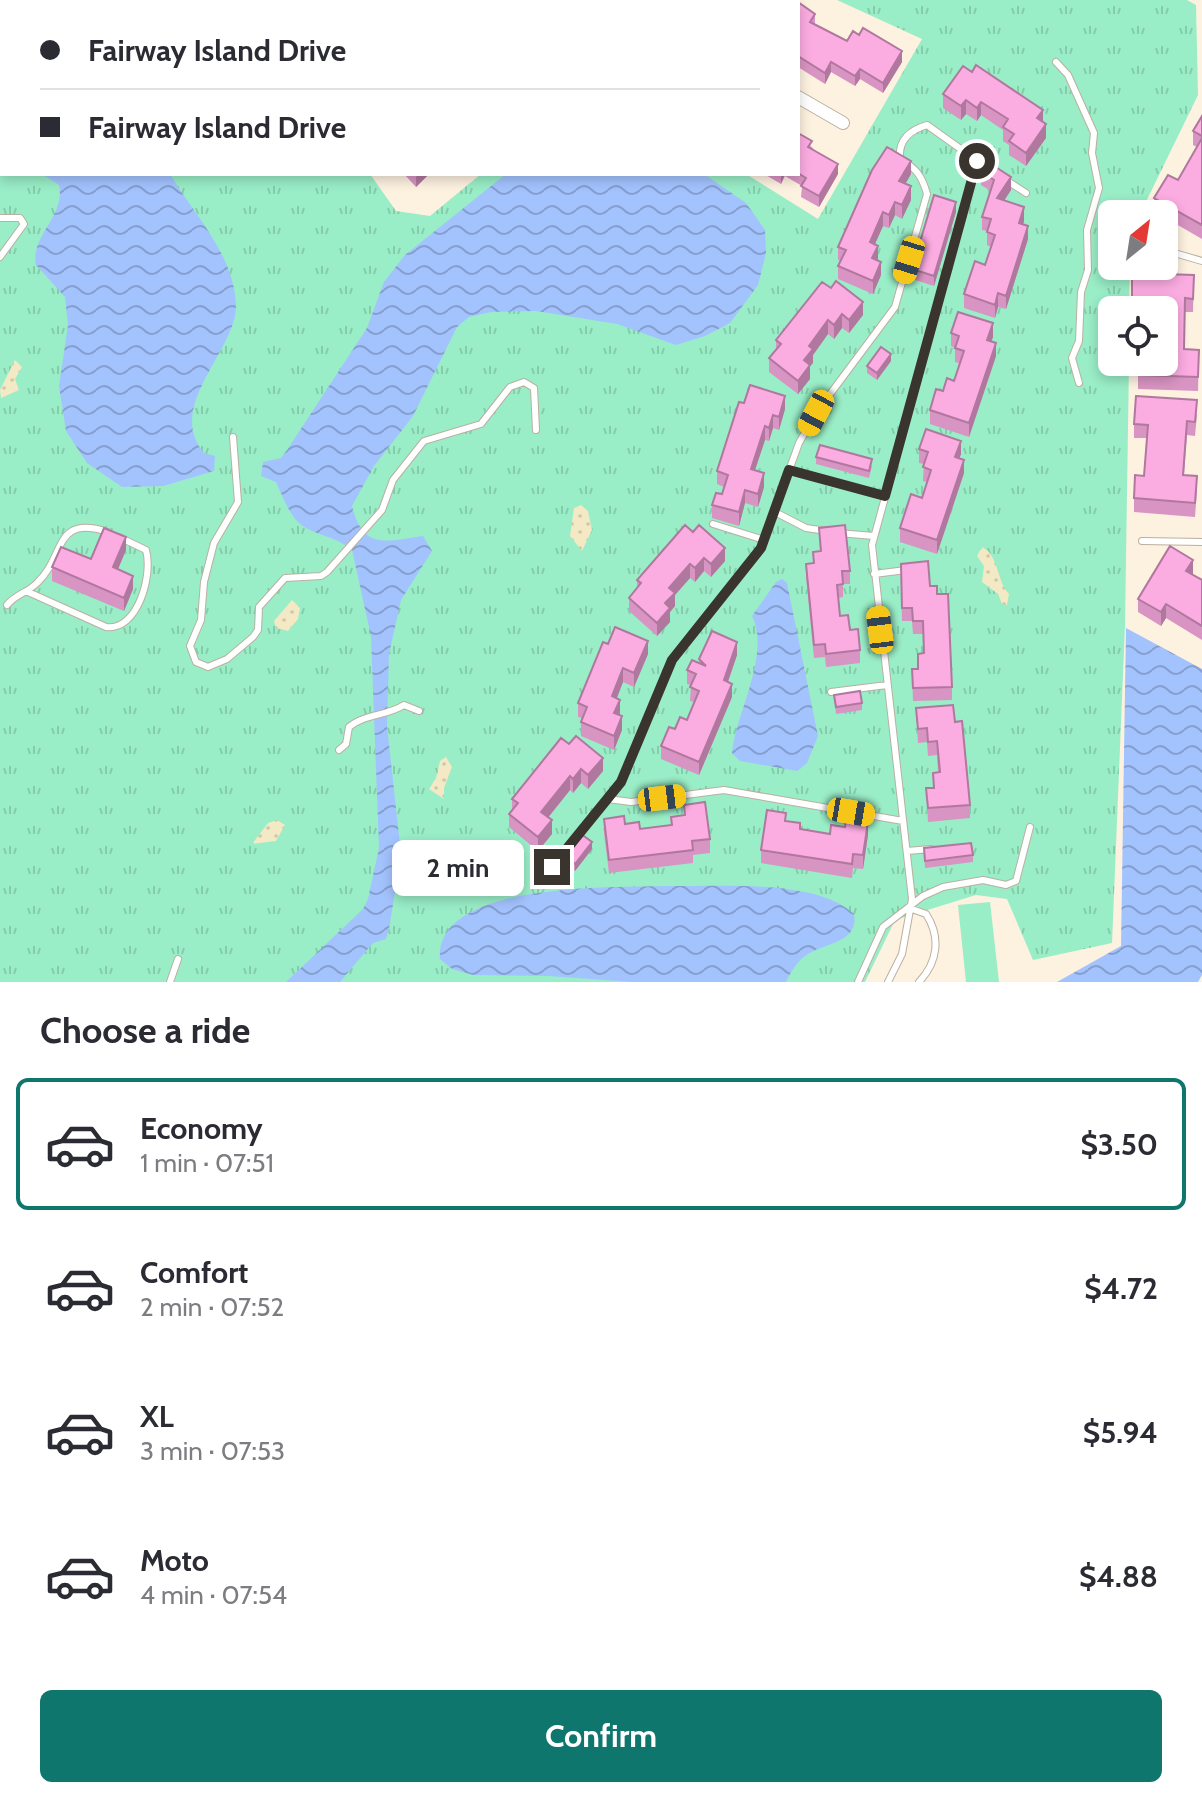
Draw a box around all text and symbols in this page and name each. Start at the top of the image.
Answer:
text: Fairway Island Drive [88,32,346,69]
text: Fairway Island Drive [88,109,346,146]
route start [959,143,995,179]
north arrow [1098,200,1178,280]
map controls [1098,200,1178,376]
car [891,234,927,286]
button: locate [1098,296,1178,376]
car [794,386,838,440]
car [865,605,895,655]
car [637,783,687,813]
car [825,796,877,828]
callout: 2 min [392,839,524,895]
route end [534,849,570,885]
text: 2 min [427,852,489,884]
text: Choose a ride [40,1008,250,1052]
icon: car [44,1108,116,1180]
text: Economy [140,1110,263,1147]
text: $3.50 [1080,1126,1158,1163]
text: 1 min · 07:51 [140,1147,274,1179]
icon: car [44,1252,116,1324]
text: Comfort [140,1254,248,1291]
text: $4.72 [1084,1270,1158,1307]
text: 2 min · 07:52 [140,1291,284,1323]
icon: car [44,1396,116,1468]
text: XL [140,1398,174,1435]
text: $5.94 [1083,1414,1158,1451]
text: 3 min · 07:53 [140,1435,285,1467]
icon: car [44,1540,116,1612]
text: Moto [140,1542,209,1579]
text: $4.88 [1079,1558,1158,1595]
text: 4 min · 07:54 [140,1579,287,1611]
button: Confirm [40,1690,1162,1782]

